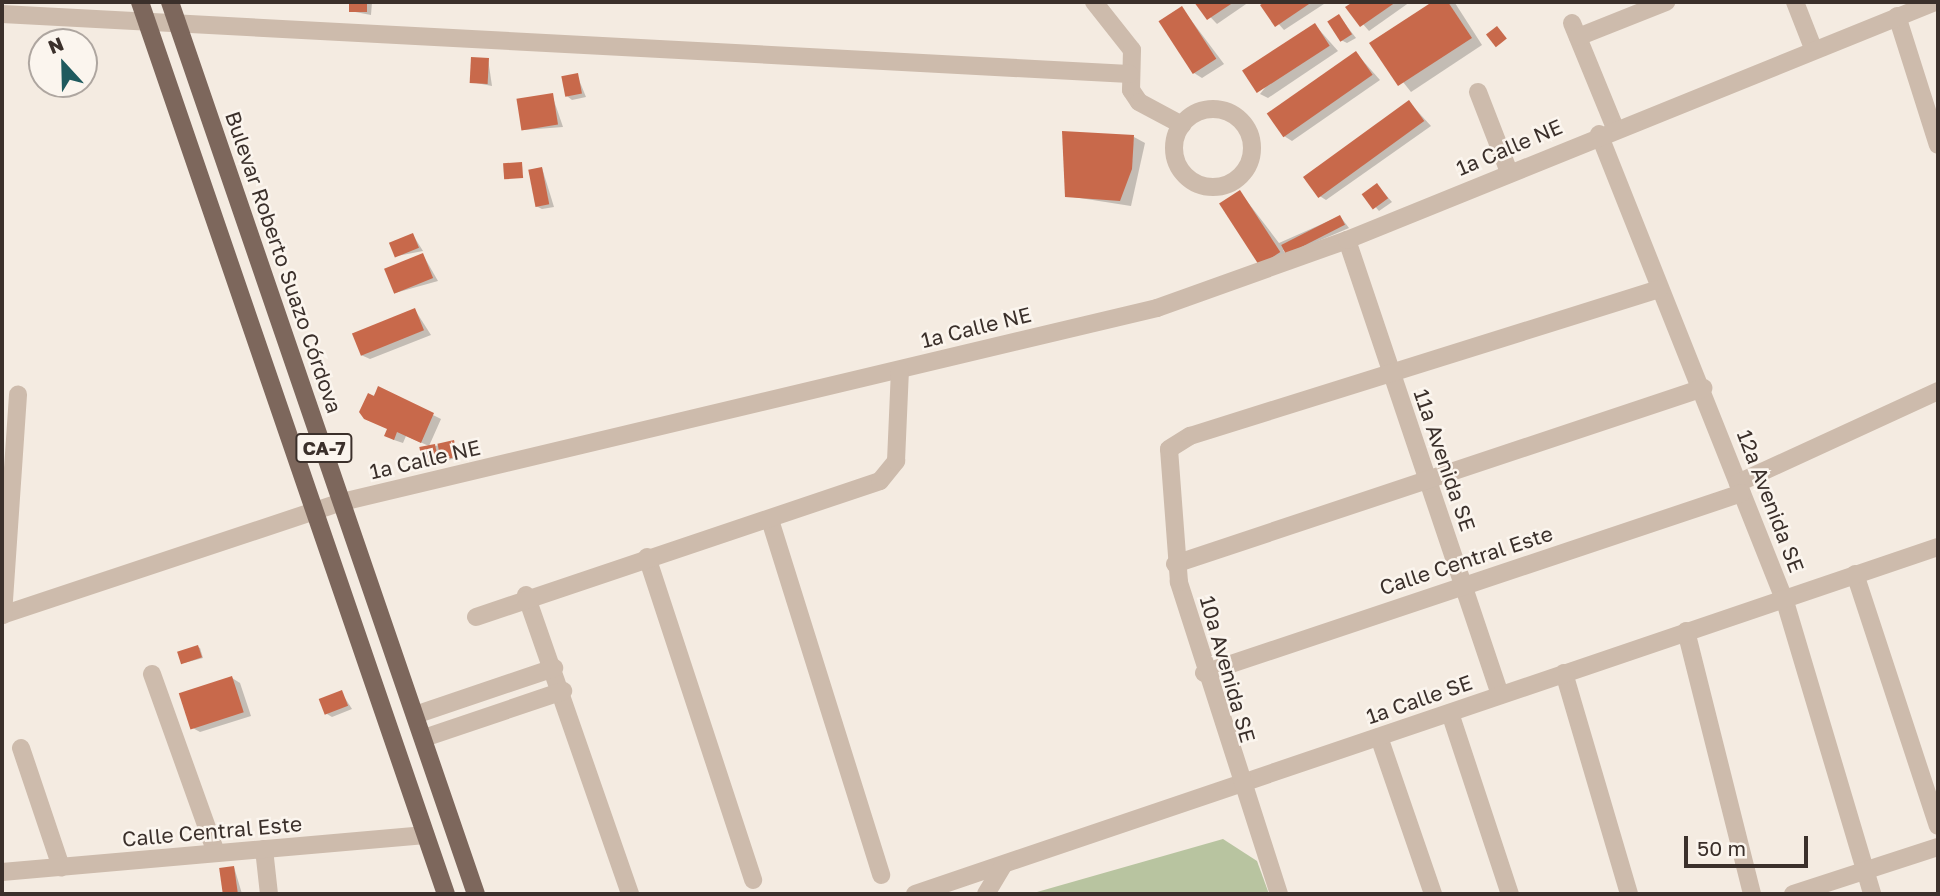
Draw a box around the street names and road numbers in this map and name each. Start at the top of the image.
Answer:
street label: Bulevar Roberto Suazo Córdova [220,108,348,416]
street label: 1a Calle NE [1452,113,1566,181]
street label: 1a Calle NE [918,301,1034,353]
street label: 11a Avenida SE [1409,386,1481,534]
street label: 12a Avenida SE [1732,426,1810,576]
road number: CA-7 [294,432,354,463]
street label: 1a Calle NE [367,434,483,484]
street label: Calle Central Este [1376,520,1556,600]
street label: 10a Avenida SE [1195,593,1261,745]
street label: 1a Calle SE [1363,669,1475,729]
street label: Calle Central Este [121,811,303,851]

